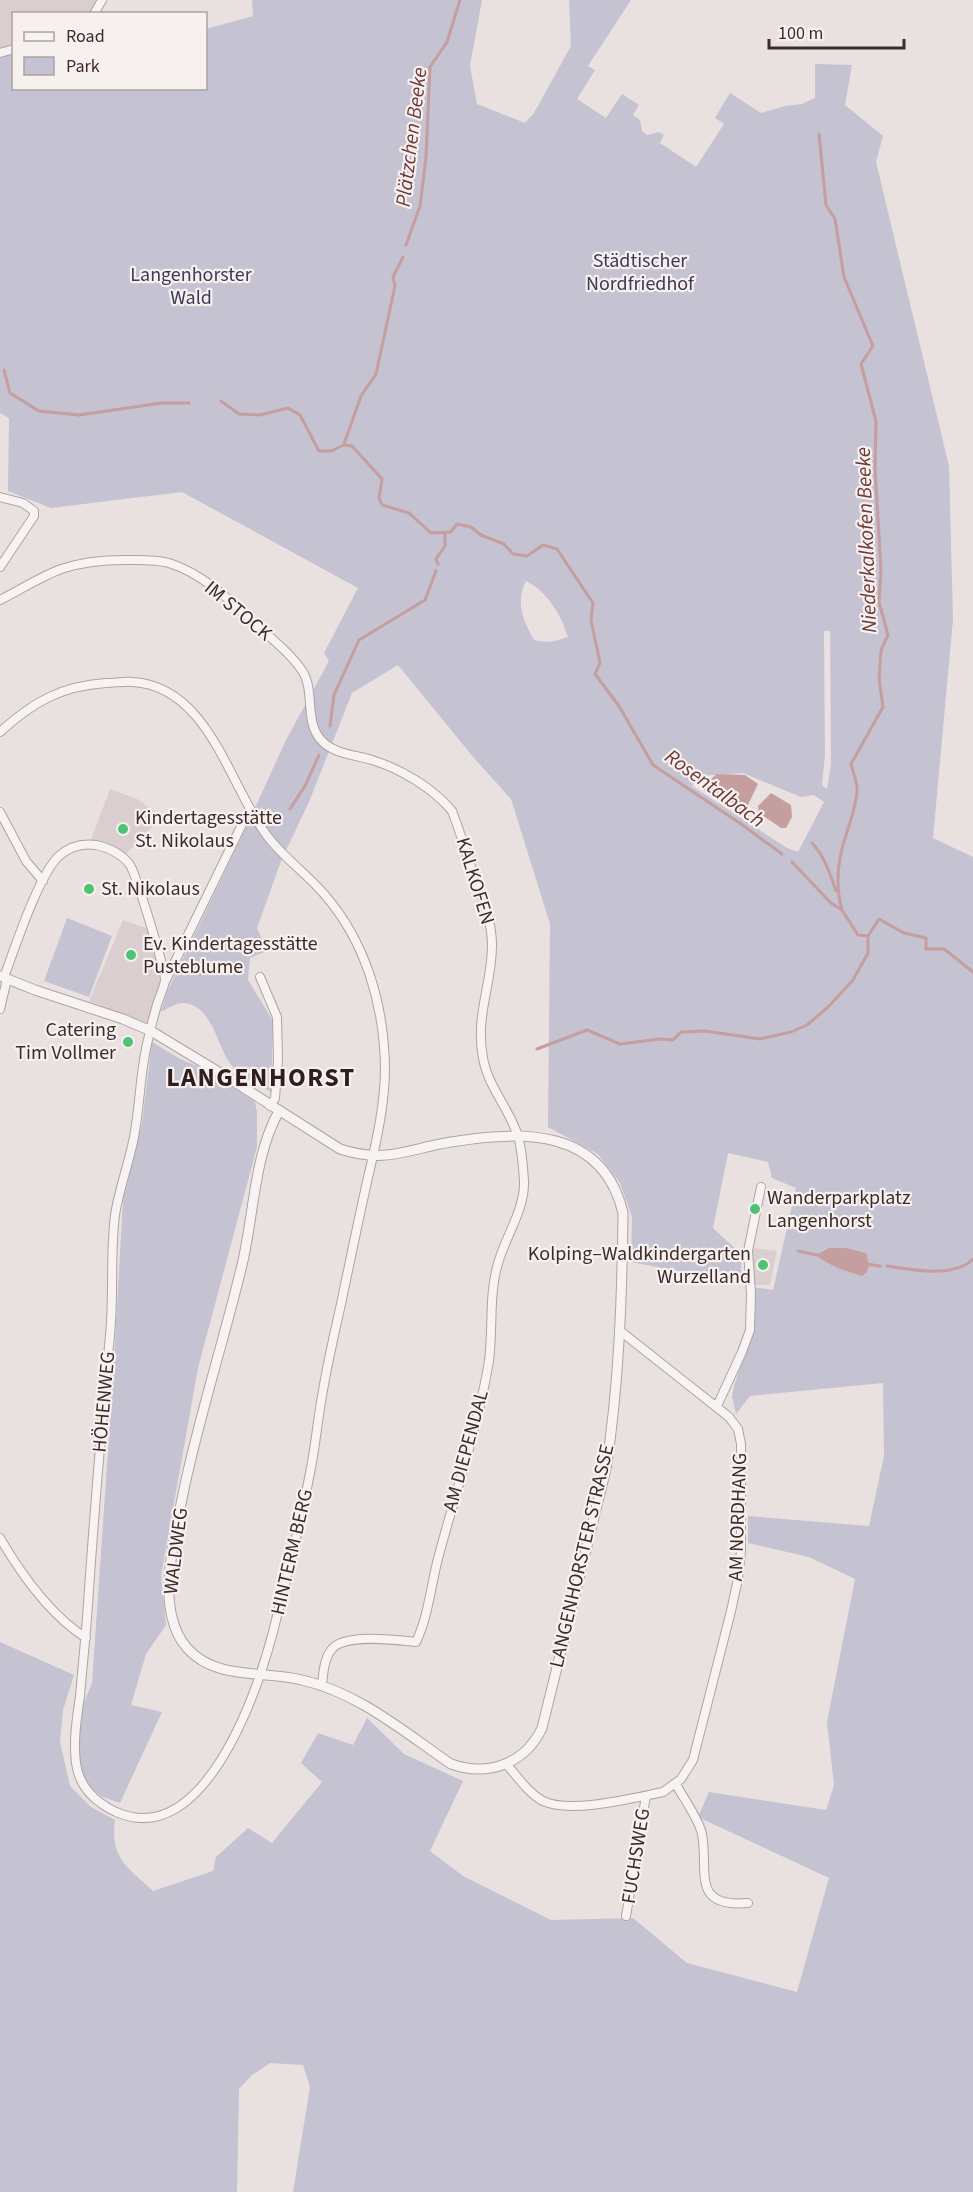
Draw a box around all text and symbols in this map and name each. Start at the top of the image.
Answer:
legend [12,12,207,90]
scale bar [769,12,904,50]
text: 100 m [778,21,823,46]
text: Road [66,24,105,49]
text: Park [66,54,100,79]
water label: Plätzchen Beeke [388,65,434,209]
park label: Städtischer Nordfriedhof [586,247,695,298]
park label: Langenhorster Wald [130,261,252,312]
water label: Niederkalkofen Beeke [848,447,884,633]
street label: IM STOCK [198,574,278,648]
water label: Rosentalbach [659,741,771,835]
place label: Kindertagesstätte St. Nikolaus [135,804,282,855]
marker: Kindertagesstätte St. Nikolaus [116,822,130,836]
street label: KALKOFEN [448,834,502,928]
place label: St. Nikolaus [101,875,200,903]
marker: St. Nikolaus [82,882,96,896]
place label: Ev. Kindertagesstätte Pusteblume [143,930,318,981]
marker: Ev. Kindertagesstätte Pusteblume [124,948,138,962]
place label: Catering Tim Vollmer [15,1016,116,1067]
marker: Catering Tim Vollmer [121,1035,135,1049]
district label: LANGENHORST [166,1059,356,1096]
place label: Wanderparkplatz Langenhorst [767,1184,910,1235]
marker: Wanderparkplatz Langenhorst [748,1202,762,1216]
place label: Kolping–Waldkindergarten Wurzelland [528,1240,751,1291]
marker: Kolping–Waldkindergarten Wurzelland [756,1258,770,1272]
street label: HÖHENWEG [86,1350,122,1454]
street label: AM DIEPENDAL [436,1387,496,1515]
street label: LANGENHORSTER STRASSE [543,1442,621,1670]
street label: AM NORDHANG [722,1452,754,1582]
street label: HINTERM BERG [264,1486,320,1618]
street label: WALDWEG [157,1506,195,1596]
street label: FUCHSWEG [615,1806,657,1906]

